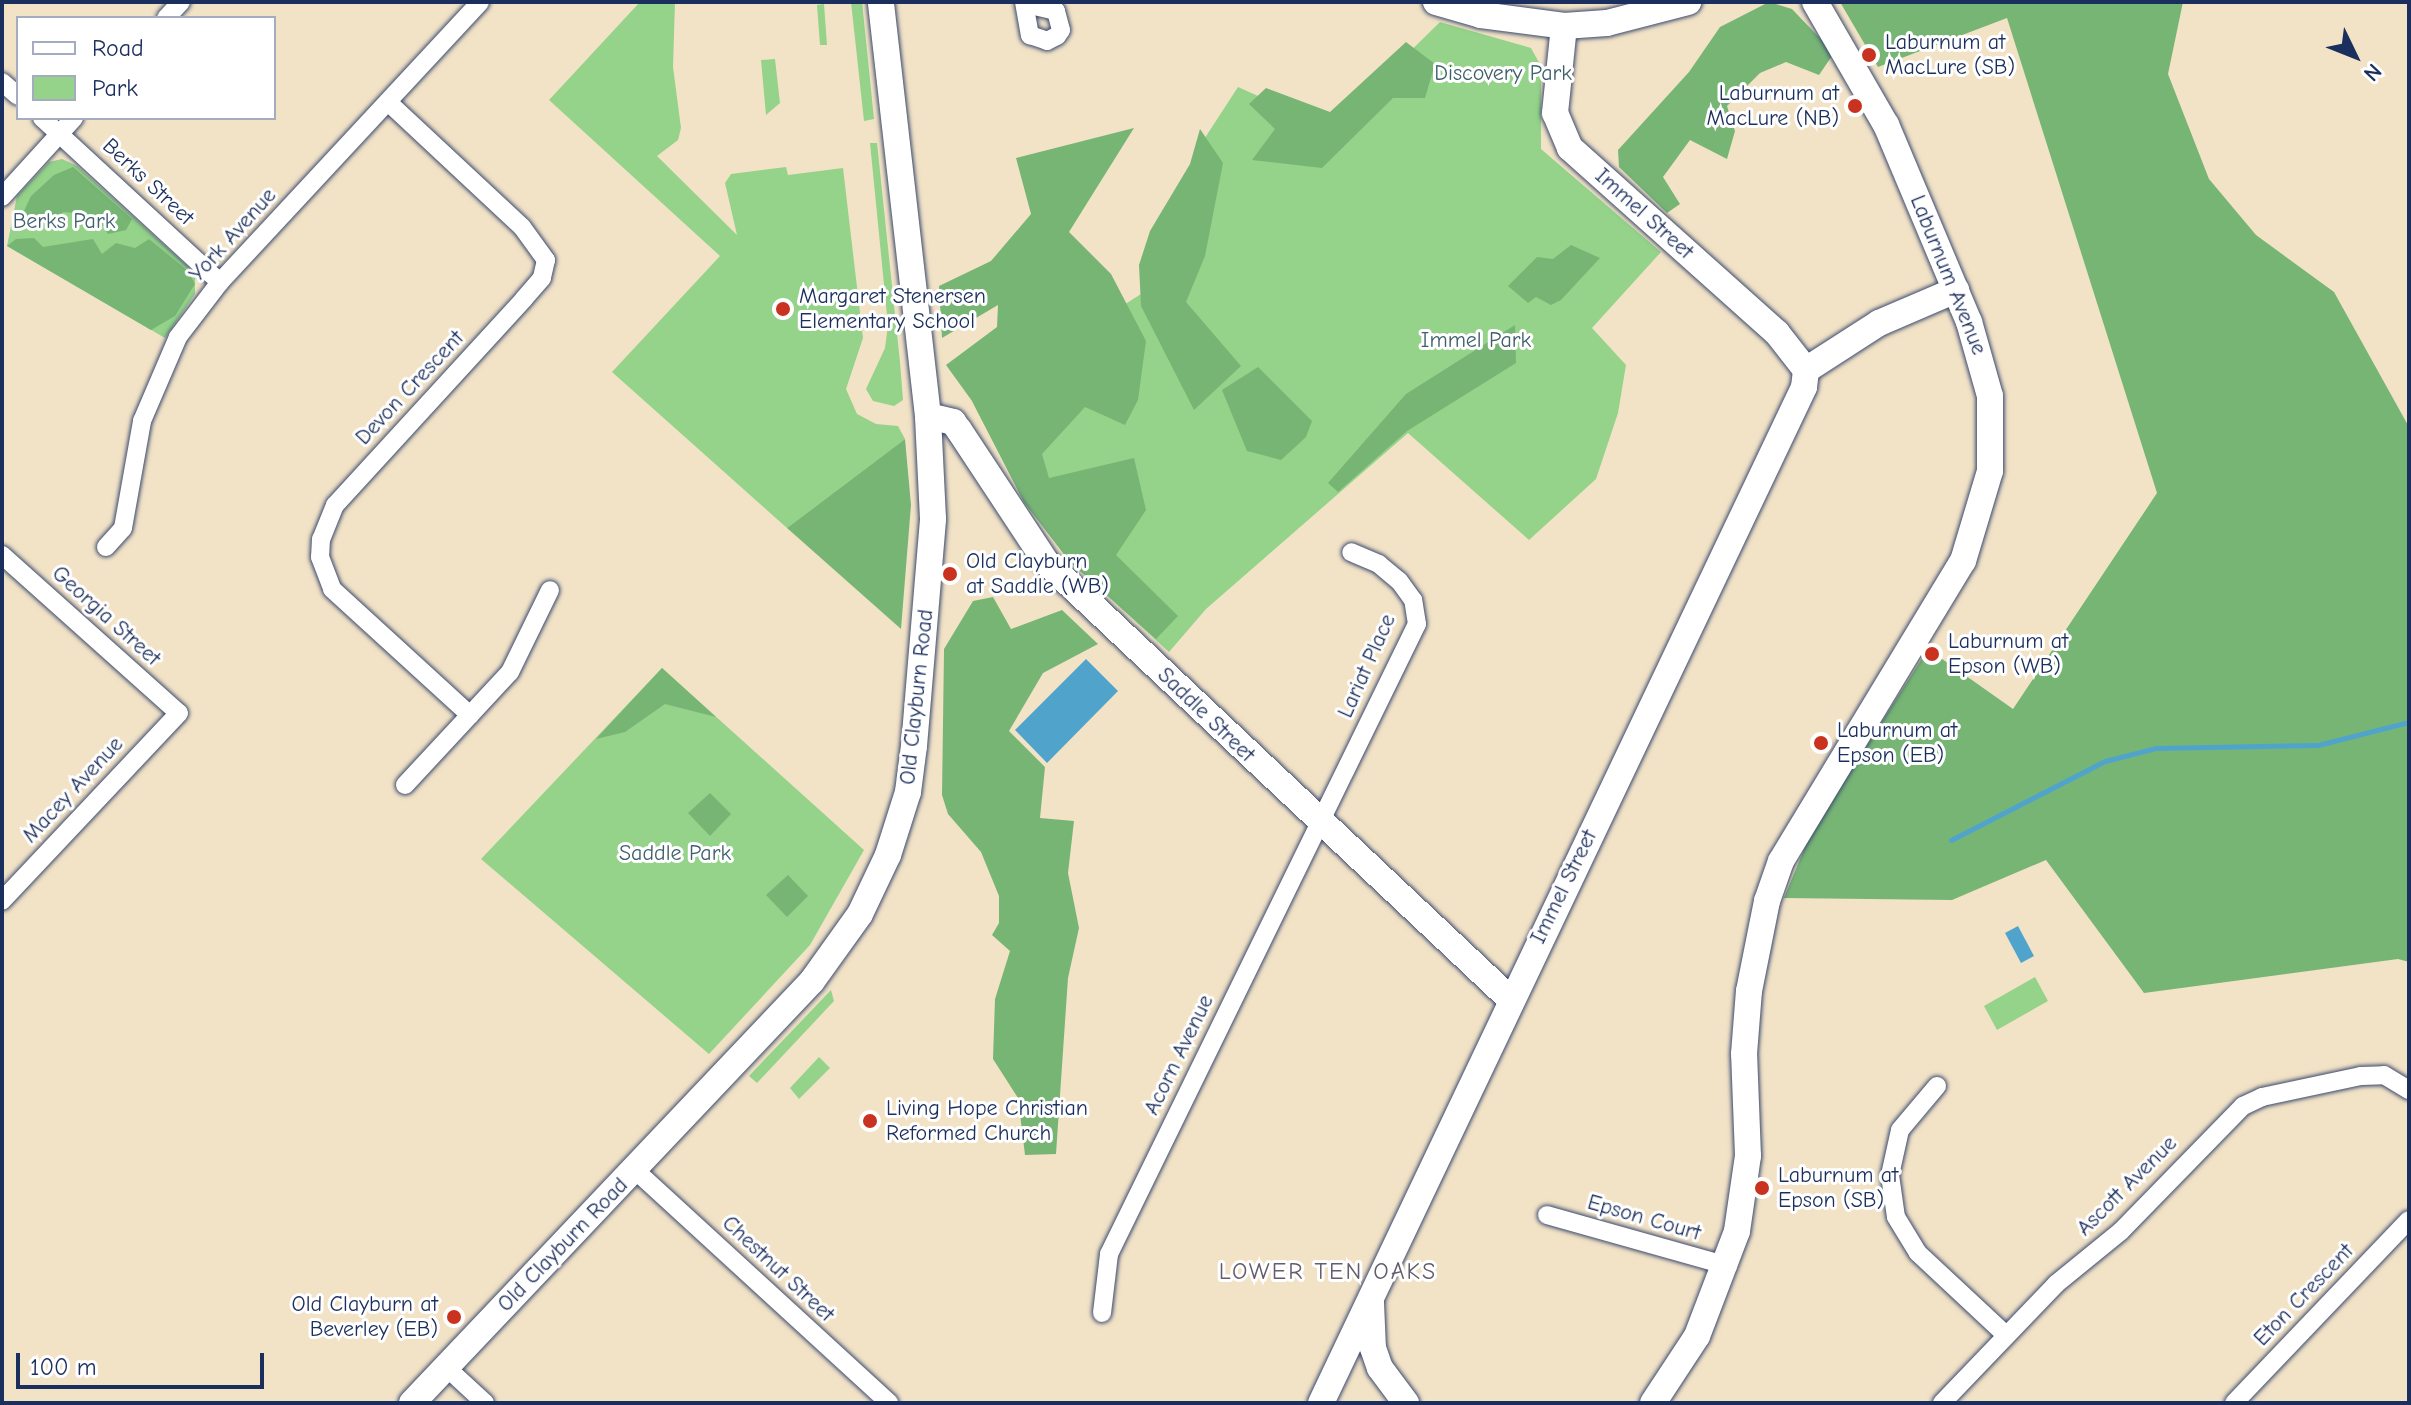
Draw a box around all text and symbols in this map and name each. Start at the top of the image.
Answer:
legend [16,16,276,120]
north arrow [2315,16,2395,96]
place label: Laburnum at MacLure (SB) [1885,29,2015,80]
text: Road [92,34,144,62]
marker: Laburnum at MacLure (SB) [1860,46,1878,64]
text: N [2358,58,2387,86]
park label: Discovery Park [1434,61,1572,87]
text: Park [92,74,138,102]
place label: Laburnum at MacLure (NB) [1707,80,1839,132]
marker: Laburnum at MacLure (NB) [1846,97,1864,115]
street label: Berks Street [97,133,199,231]
street label: Immel Street [1589,163,1699,265]
street label: York Avenue [184,183,282,287]
street label: Laburnum Avenue [1904,191,1992,359]
park label: Berks Park [13,209,115,235]
place label: Margaret Stenersen Elementary School [799,283,986,334]
marker: Margaret Stenersen Elementary School [774,300,792,318]
street label: Devon Crescent [350,325,470,451]
park label: Immel Park [1421,328,1531,354]
place label: Old Clayburn at Saddle (WB) [966,548,1109,600]
street label: Georgia Street [46,560,166,672]
marker: Old Clayburn at Saddle (WB) [941,565,959,583]
street label: Old Clayburn Road [895,608,939,786]
street label: Lariat Place [1332,610,1402,722]
place label: Laburnum at Epson (WB) [1948,628,2068,680]
marker: Laburnum at Epson (WB) [1923,645,1941,663]
street label: Saddle Street [1152,662,1260,768]
place label: Laburnum at Epson (EB) [1837,717,1957,768]
street label: Macey Avenue [17,731,129,849]
marker: Laburnum at Epson (EB) [1812,734,1830,752]
street label: Immel Street [1525,826,1603,948]
park label: Saddle Park [619,841,731,867]
street label: Acorn Avenue [1139,991,1219,1119]
place label: Living Hope Christian Reformed Church [886,1095,1088,1146]
marker: Living Hope Christian Reformed Church [861,1112,879,1130]
street label: Ascott Avenue [2071,1130,2183,1242]
place label: Laburnum at Epson (SB) [1778,1162,1898,1214]
street label: Old Clayburn Road [492,1172,634,1318]
marker: Laburnum at Epson (SB) [1753,1179,1771,1197]
street label: Epson Court [1584,1189,1704,1247]
street label: Chestnut Street [716,1210,840,1328]
street label: Eton Crescent [2249,1238,2359,1352]
district label: LOWER TEN OAKS [1219,1258,1437,1286]
place label: Old Clayburn at Beverley (EB) [292,1291,438,1342]
marker: Old Clayburn at Beverley (EB) [445,1308,463,1326]
scale bar [20,1337,268,1387]
text: 100 m [30,1353,97,1381]

